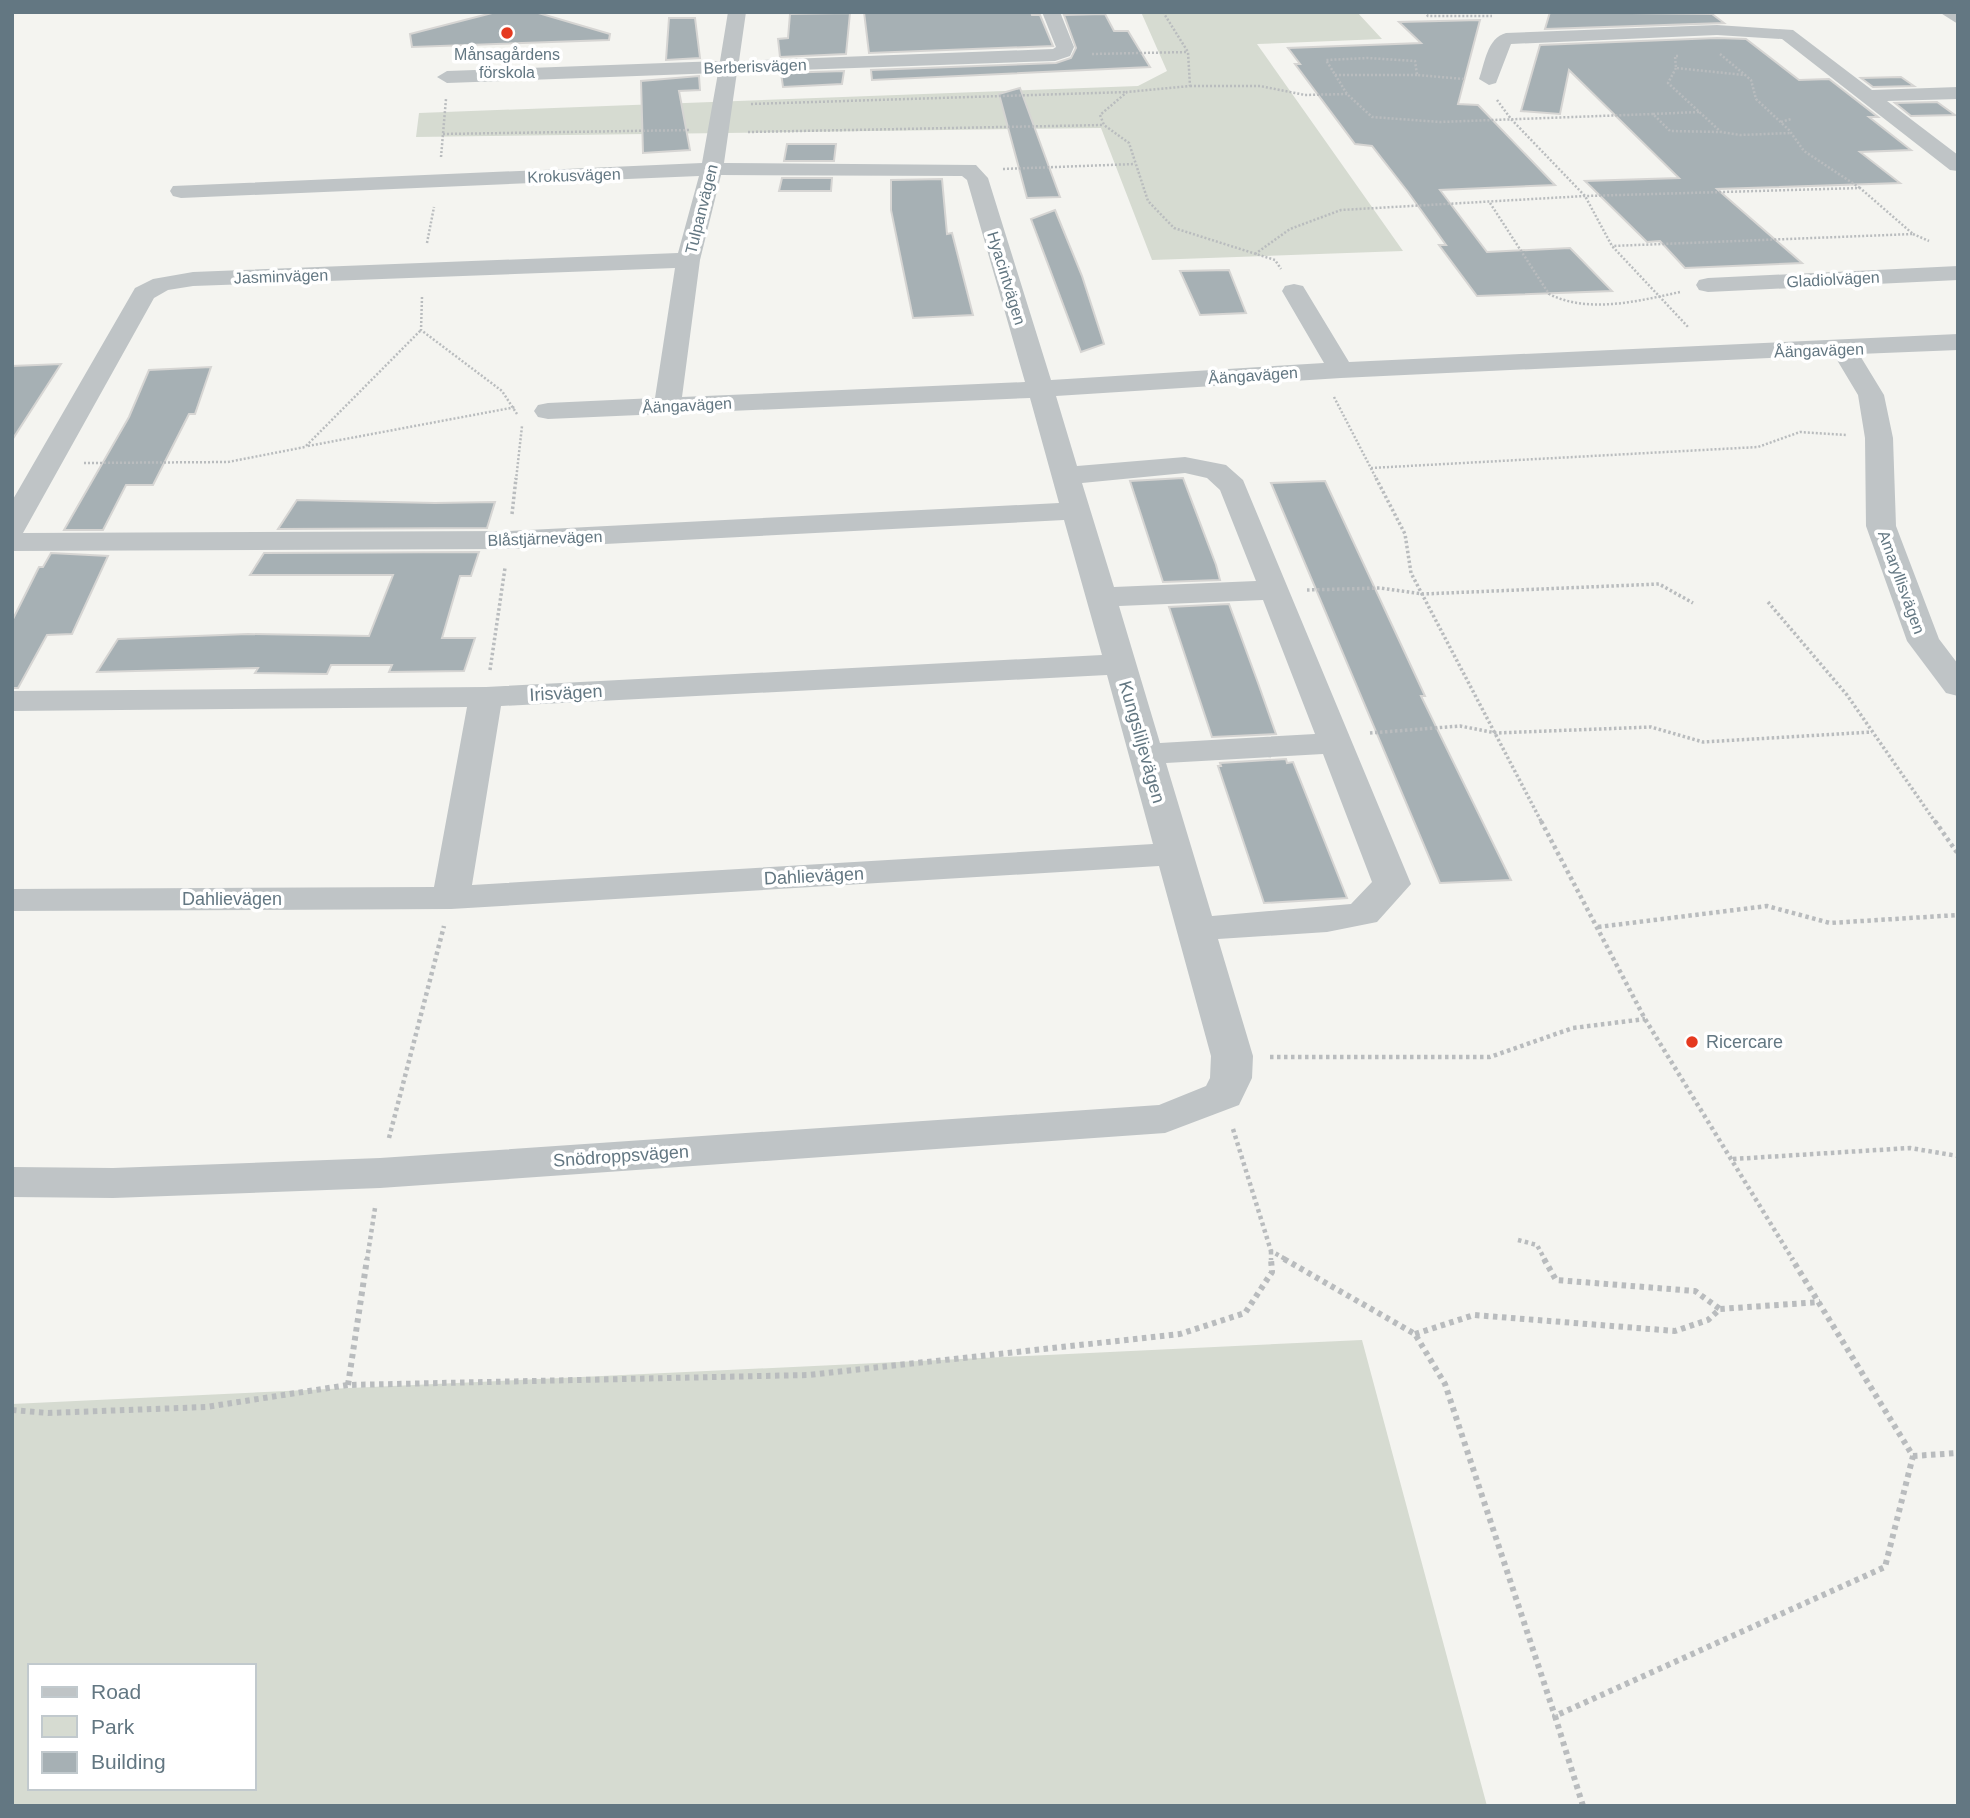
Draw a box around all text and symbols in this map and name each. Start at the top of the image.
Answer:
marker: Månsagårdens förskola [499,25,515,41]
place label: Månsagårdens förskola [454,46,560,81]
street label: Berberisvägen [703,56,807,77]
street label: Tulpanvägen [682,162,721,256]
street label: Krokusvägen [527,165,621,186]
street label: Hyacintvägen [984,229,1029,327]
street label: Jasminvägen [234,266,328,287]
street label: Gladiolvägen [1786,269,1880,290]
street label: Åängavägen [1774,339,1864,361]
street label: Åängavägen [1208,363,1298,387]
street label: Åängavägen [642,394,732,416]
street label: Blåstjärnevägen [487,528,603,549]
street label: Amaryllisvägen [1875,528,1928,636]
street label: Kungsliljevägen [1115,679,1169,805]
street label: Irisvägen [529,681,603,705]
street label: Dahlievägen [764,863,864,889]
street label: Dahlievägen [182,889,282,909]
place label: Ricercare [1706,1032,1783,1052]
marker: Ricercare [1684,1034,1700,1050]
street label: Snödroppsvägen [552,1141,690,1171]
legend [28,1664,256,1790]
text: Road [91,1680,141,1703]
text: Park [91,1715,135,1738]
text: Building [91,1750,166,1773]

